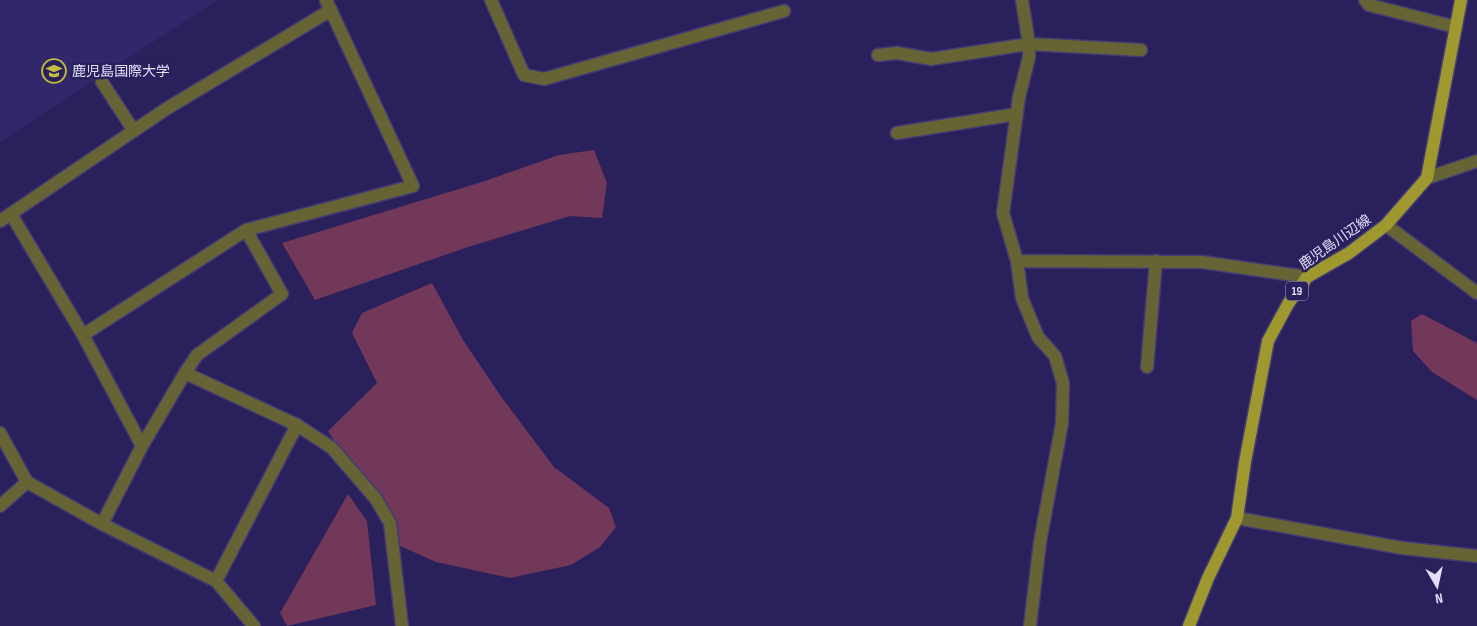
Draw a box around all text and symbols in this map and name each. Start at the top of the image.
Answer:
school or university icon: 鹿児島国際大学 [41,58,67,84]
place label: 鹿児島国際大学 [72,63,170,80]
street label: 鹿児島川辺線 [1296,211,1374,273]
road number: 19 [1286,282,1308,300]
north arrow [1412,561,1462,611]
text: N [1434,589,1444,607]

